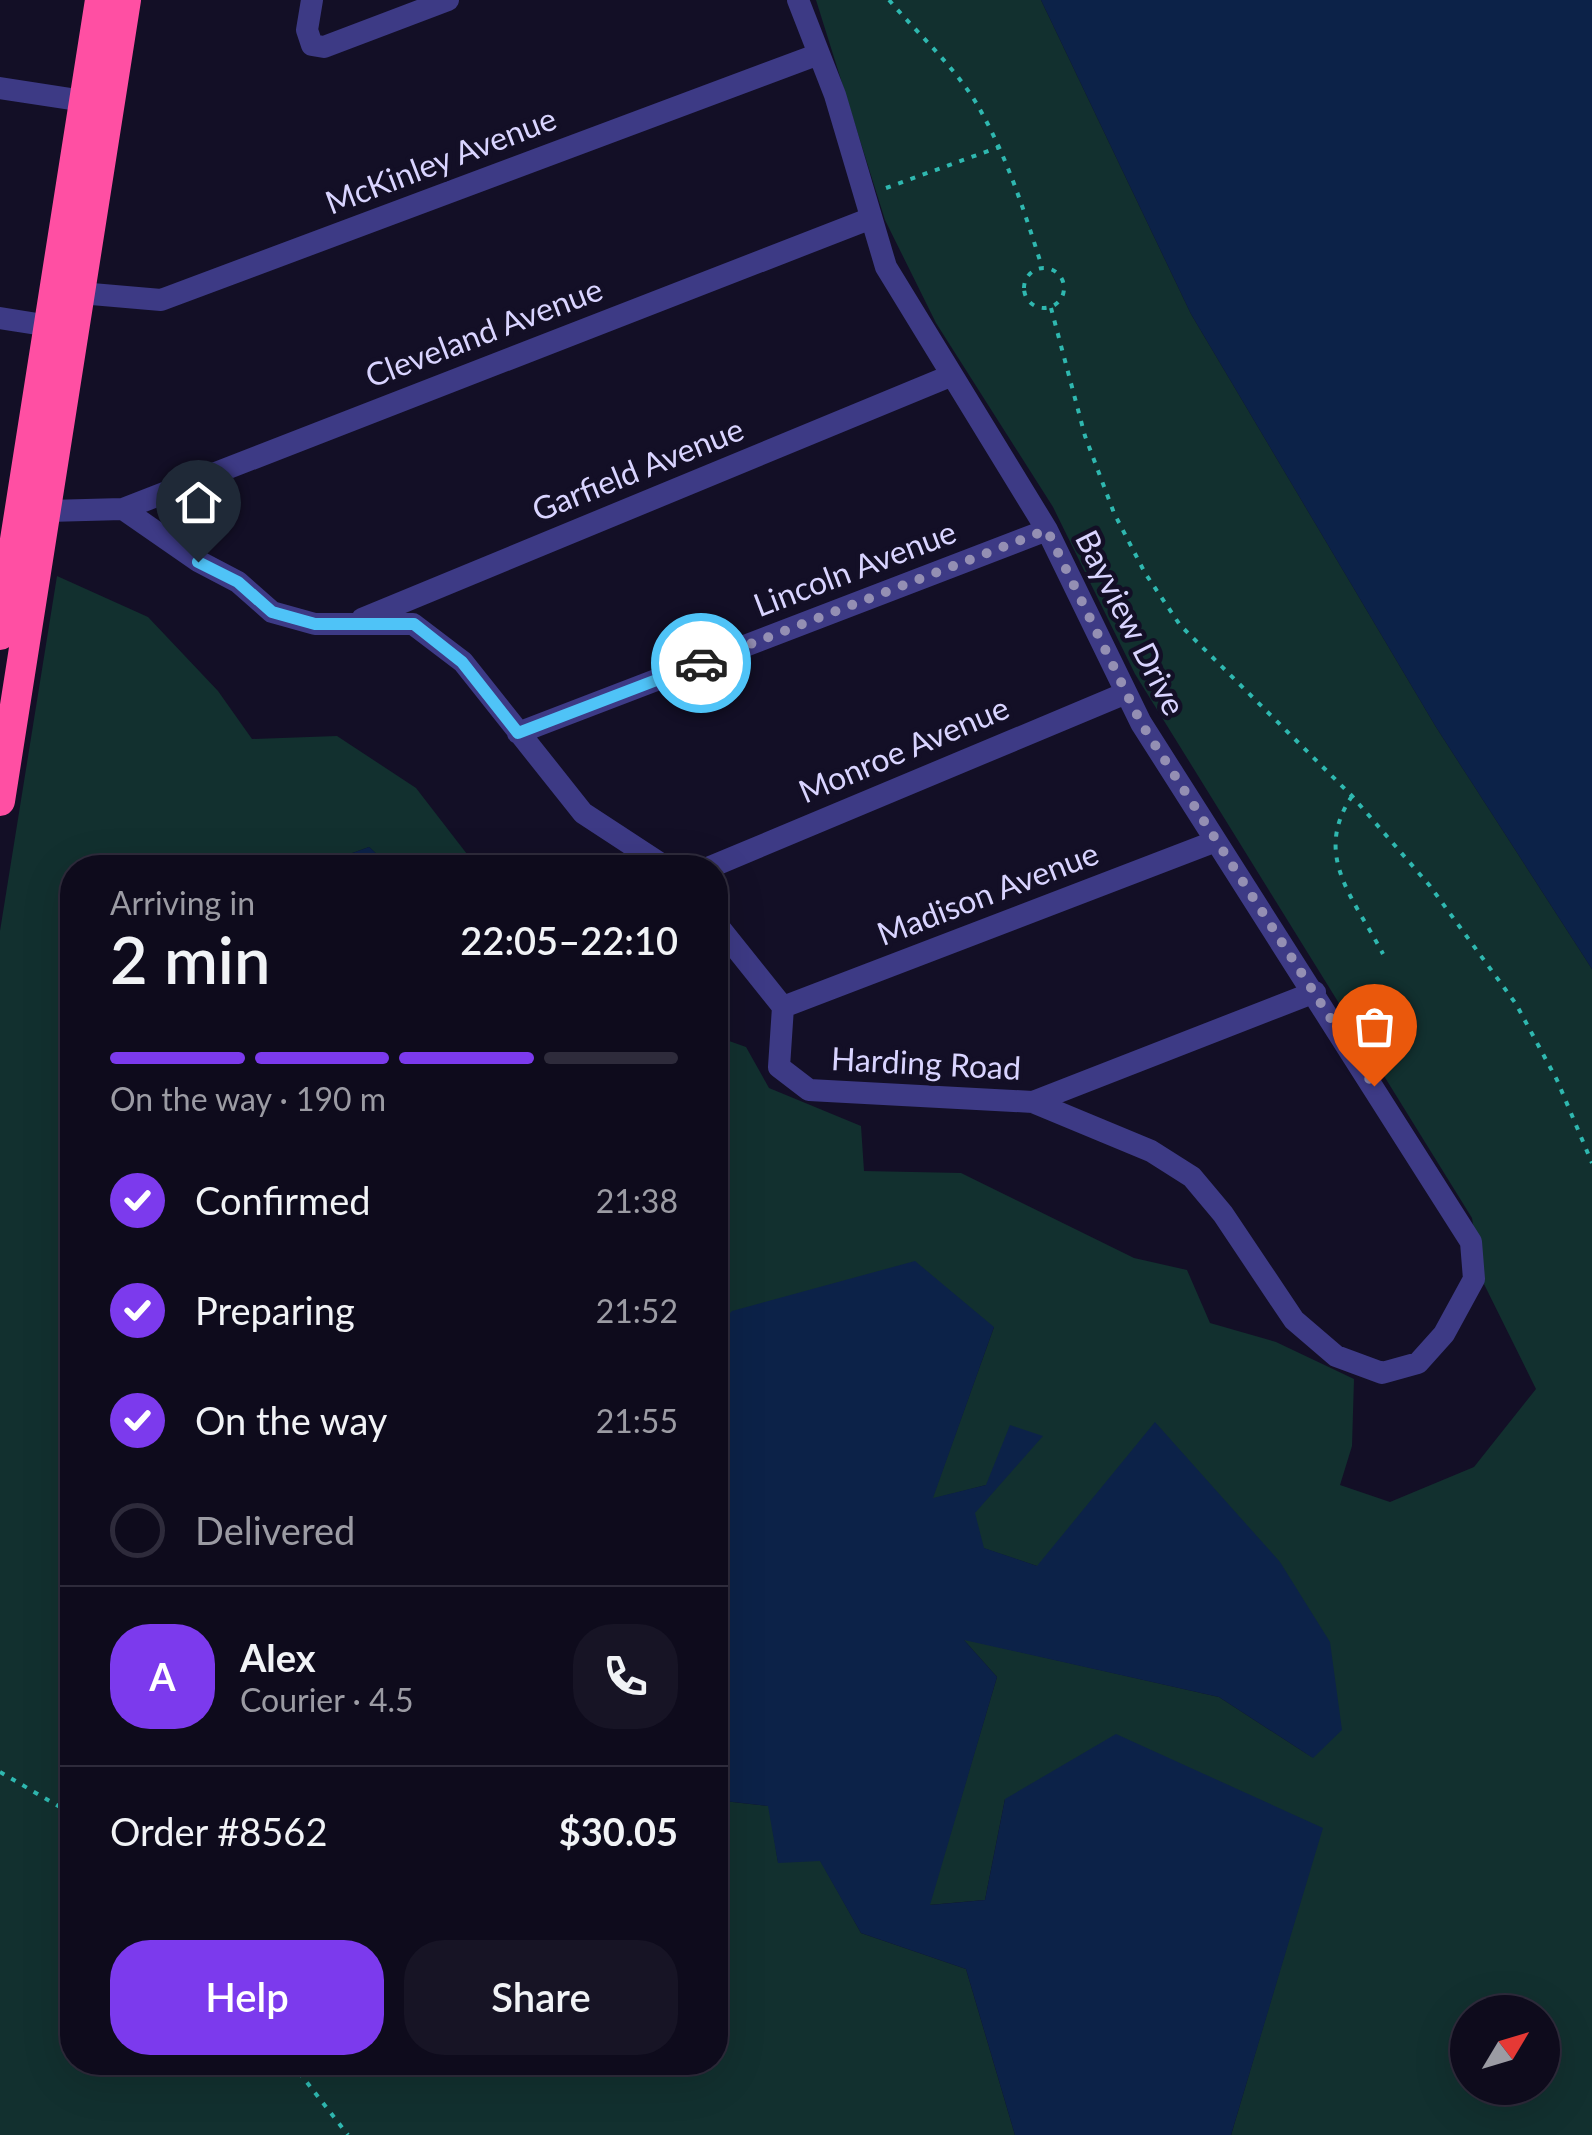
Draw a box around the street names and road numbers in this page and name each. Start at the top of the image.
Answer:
street label: McKinley Avenue [320,98,561,222]
street label: Cleveland Avenue [359,268,607,395]
street label: Garfield Avenue [526,408,749,529]
street label: Lincoln Avenue [748,511,961,624]
street label: Bayview Drive [1068,523,1195,721]
street label: Monroe Avenue [793,687,1014,810]
street label: Madison Avenue [871,833,1104,953]
street label: Harding Road [830,1038,1022,1087]

